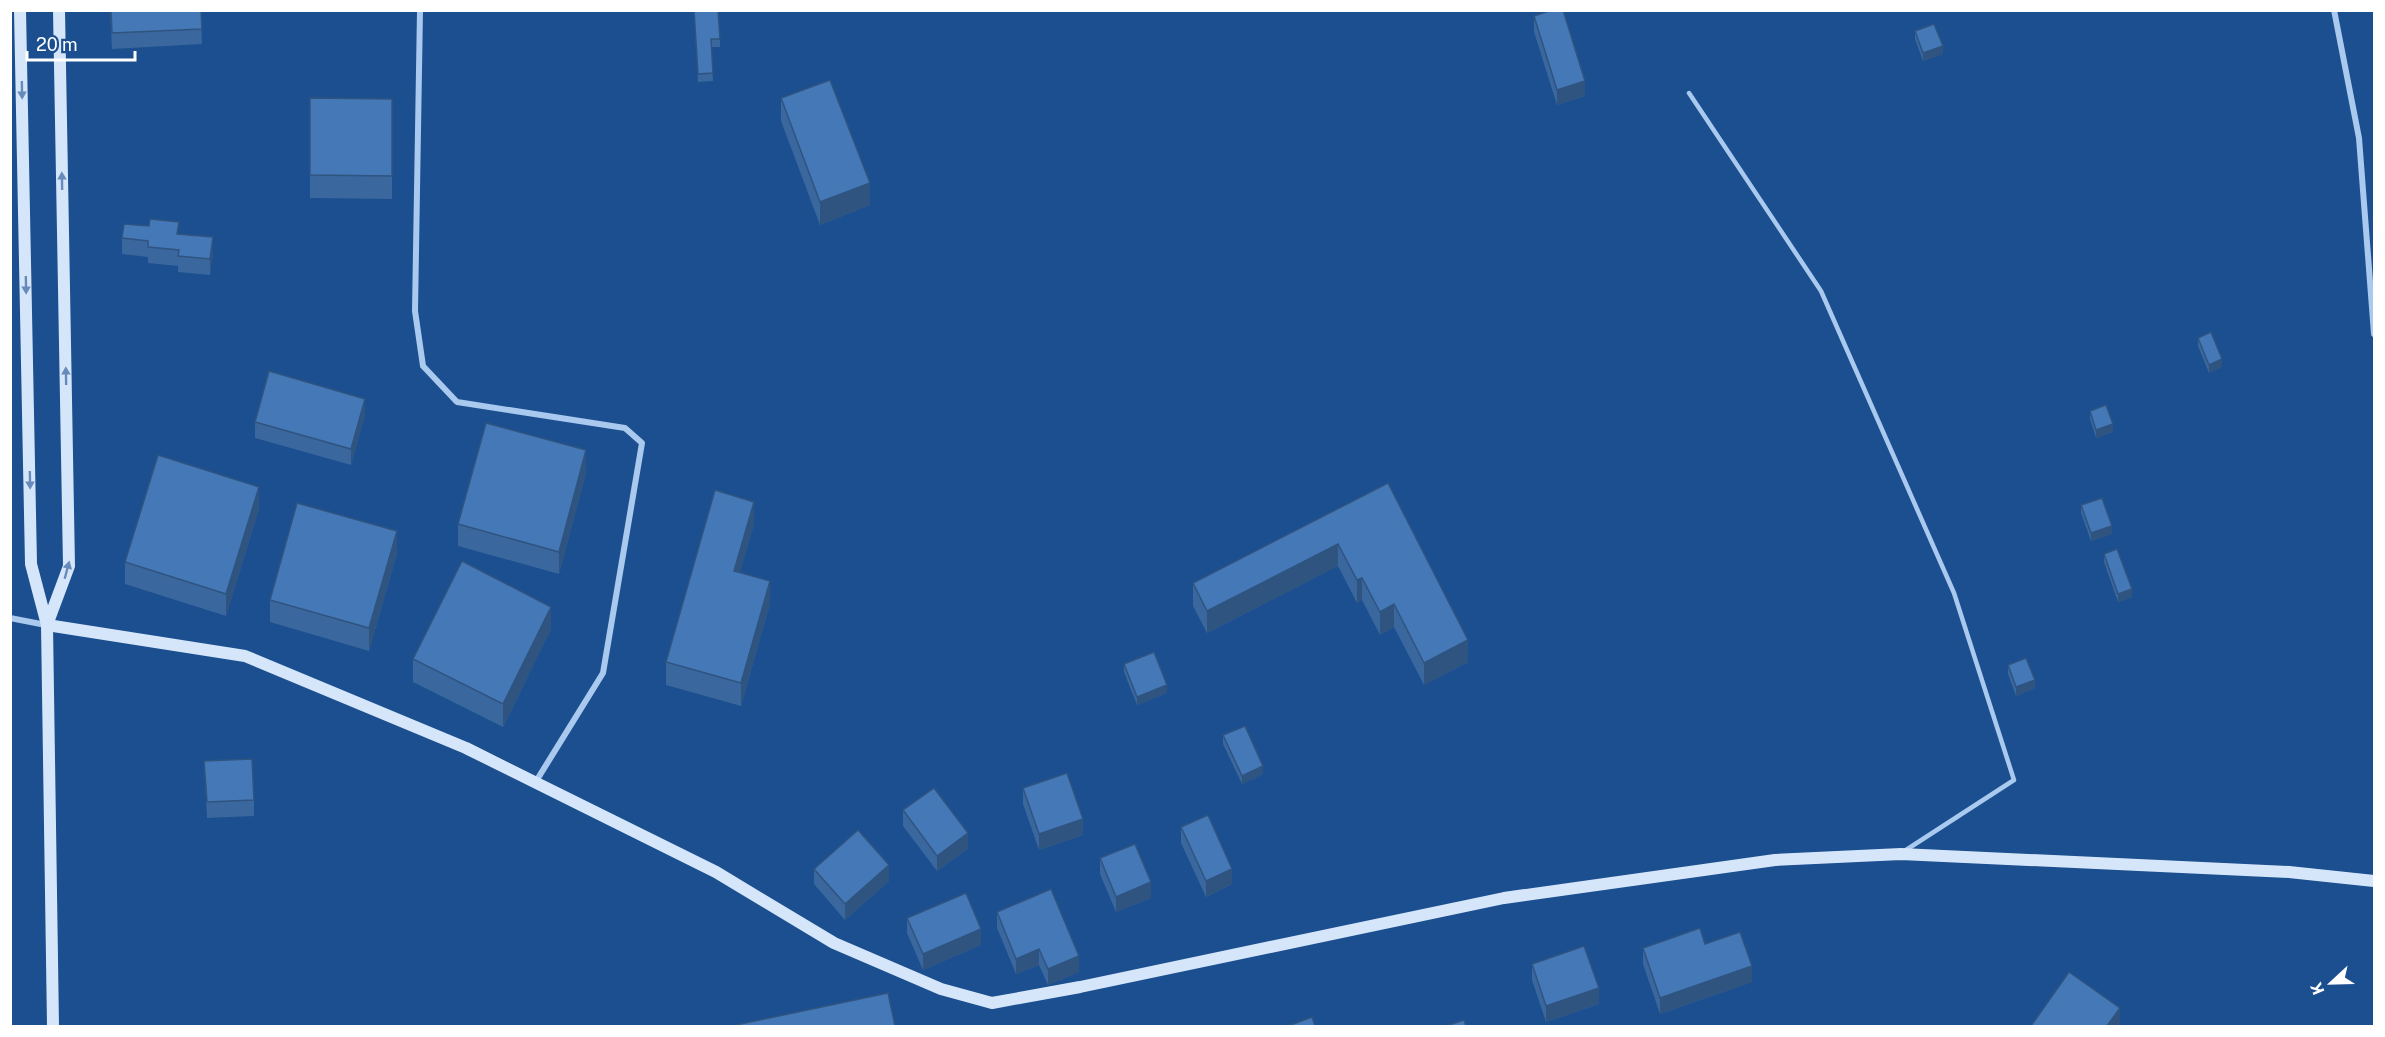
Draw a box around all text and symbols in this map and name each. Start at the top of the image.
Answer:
scale bar [27,24,135,62]
text: 20 m [36,34,78,55]
one-way arrow [17,80,27,99]
one-way arrow [58,171,67,190]
one-way arrow [21,275,31,294]
one-way arrow [61,366,71,385]
one-way arrow [25,470,34,489]
one-way arrow [62,561,72,579]
north arrow [2301,953,2361,1013]
text: K [2306,979,2329,997]

